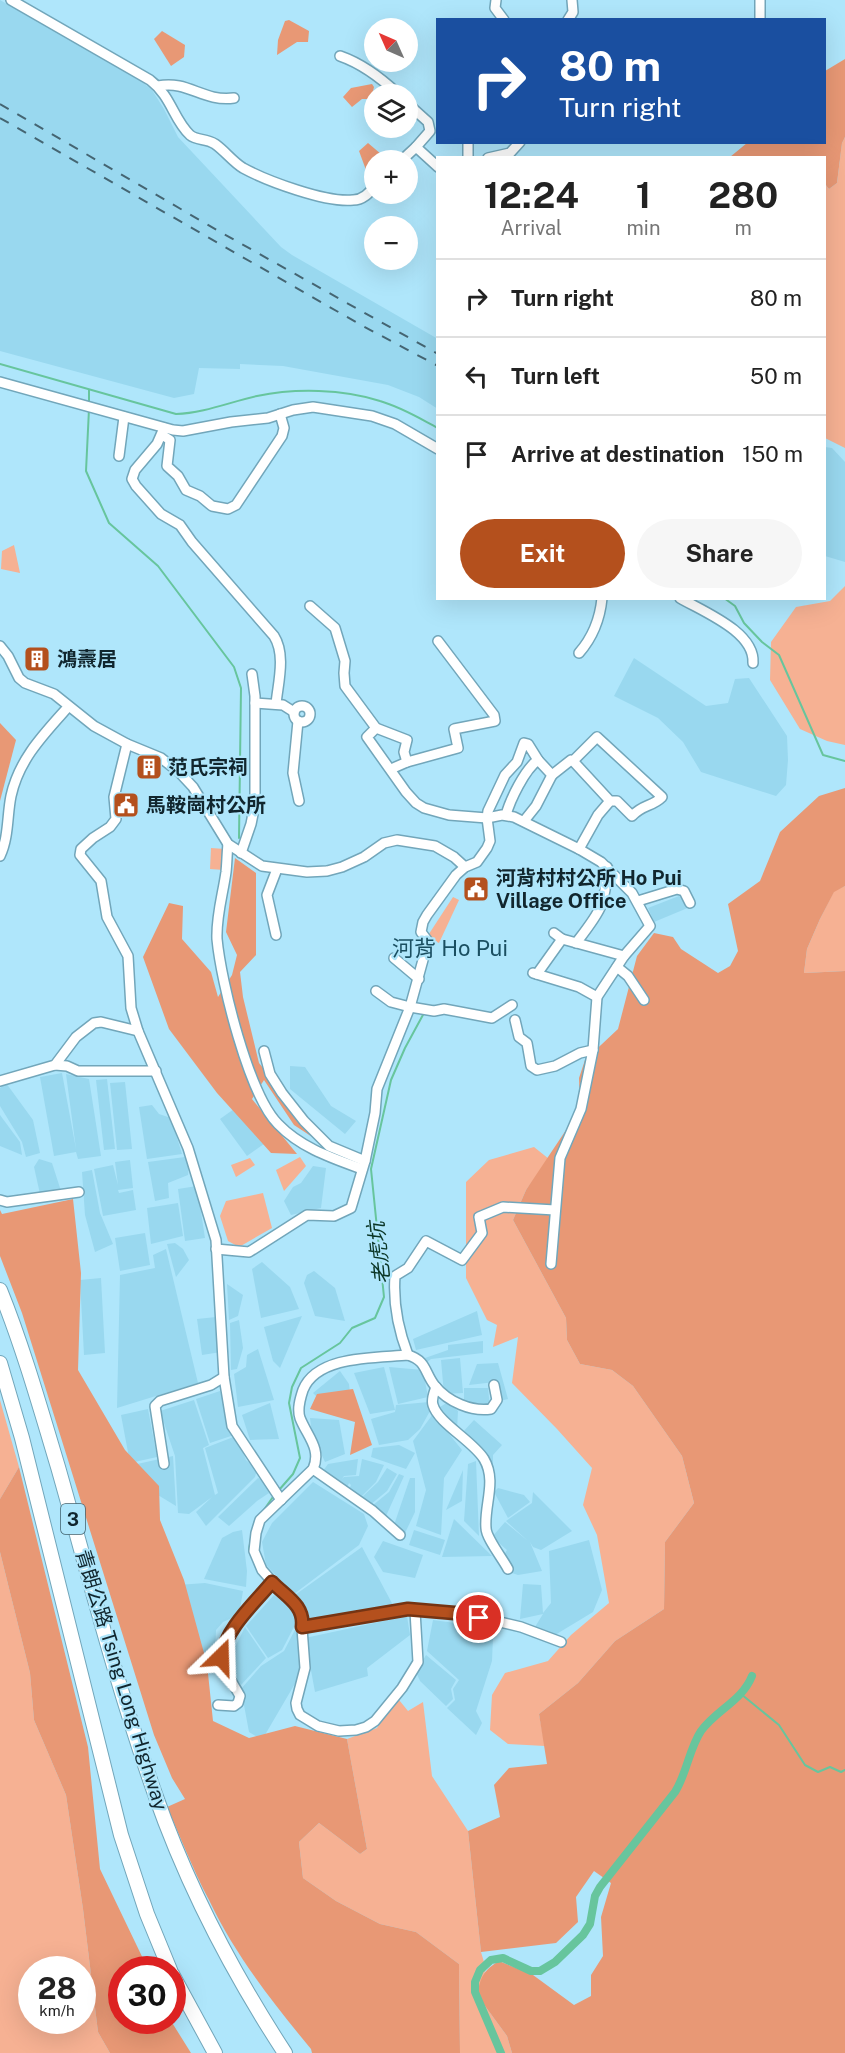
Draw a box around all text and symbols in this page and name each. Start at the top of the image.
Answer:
north arrow [364,18,418,72]
map controls [364,18,418,270]
text: 80 m [559,41,661,90]
icon: right [460,42,538,120]
button: layers [364,84,418,138]
text: Turn right [559,91,682,123]
button: + [364,150,418,204]
text: 12:24 [484,174,579,216]
text: 1 [636,174,651,216]
text: 280 [708,174,778,216]
button: − [364,216,418,270]
text: Arrival [500,216,562,240]
text: min [627,216,660,240]
text: m [735,216,752,240]
icon: right [460,282,493,315]
text: Turn right [511,285,614,311]
text: 80 m [750,285,802,311]
icon: left [460,360,493,393]
text: Turn left [511,363,600,389]
text: 50 m [750,363,802,389]
icon: arrive [460,438,493,471]
text: Arrive at destination [511,441,724,467]
text: 150 m [742,441,803,467]
button: Exit [460,519,625,588]
button: Share [637,519,802,588]
building icon: 鴻燾居 [22,644,52,674]
place label: 鴻燾居 [57,647,117,671]
building icon: 范氏宗祠 [134,752,164,782]
place label: 范氏宗祠 [168,755,248,779]
public building icon: 馬鞍崗村公所 [111,790,141,820]
place label: 馬鞍崗村公所 [146,793,266,817]
place label: 河背村村公所 Ho Pui Village Office [496,866,682,913]
public building icon: 河背村村公所 Ho Pui Village Office [461,874,491,904]
district label: 河背 Ho Pui [392,935,508,961]
water label: 老虎坑 [363,1217,395,1286]
road number: 3 [61,1504,85,1534]
street label: 青朗公路 Tsing Long Highway [71,1547,173,1814]
pin [453,1592,504,1643]
icon: arrive [462,1601,495,1634]
position arrow [189,1625,253,1689]
speed limit sign: 30 [108,1956,186,2034]
text: 28 [37,1970,77,2006]
text: km/h [39,2002,75,2019]

